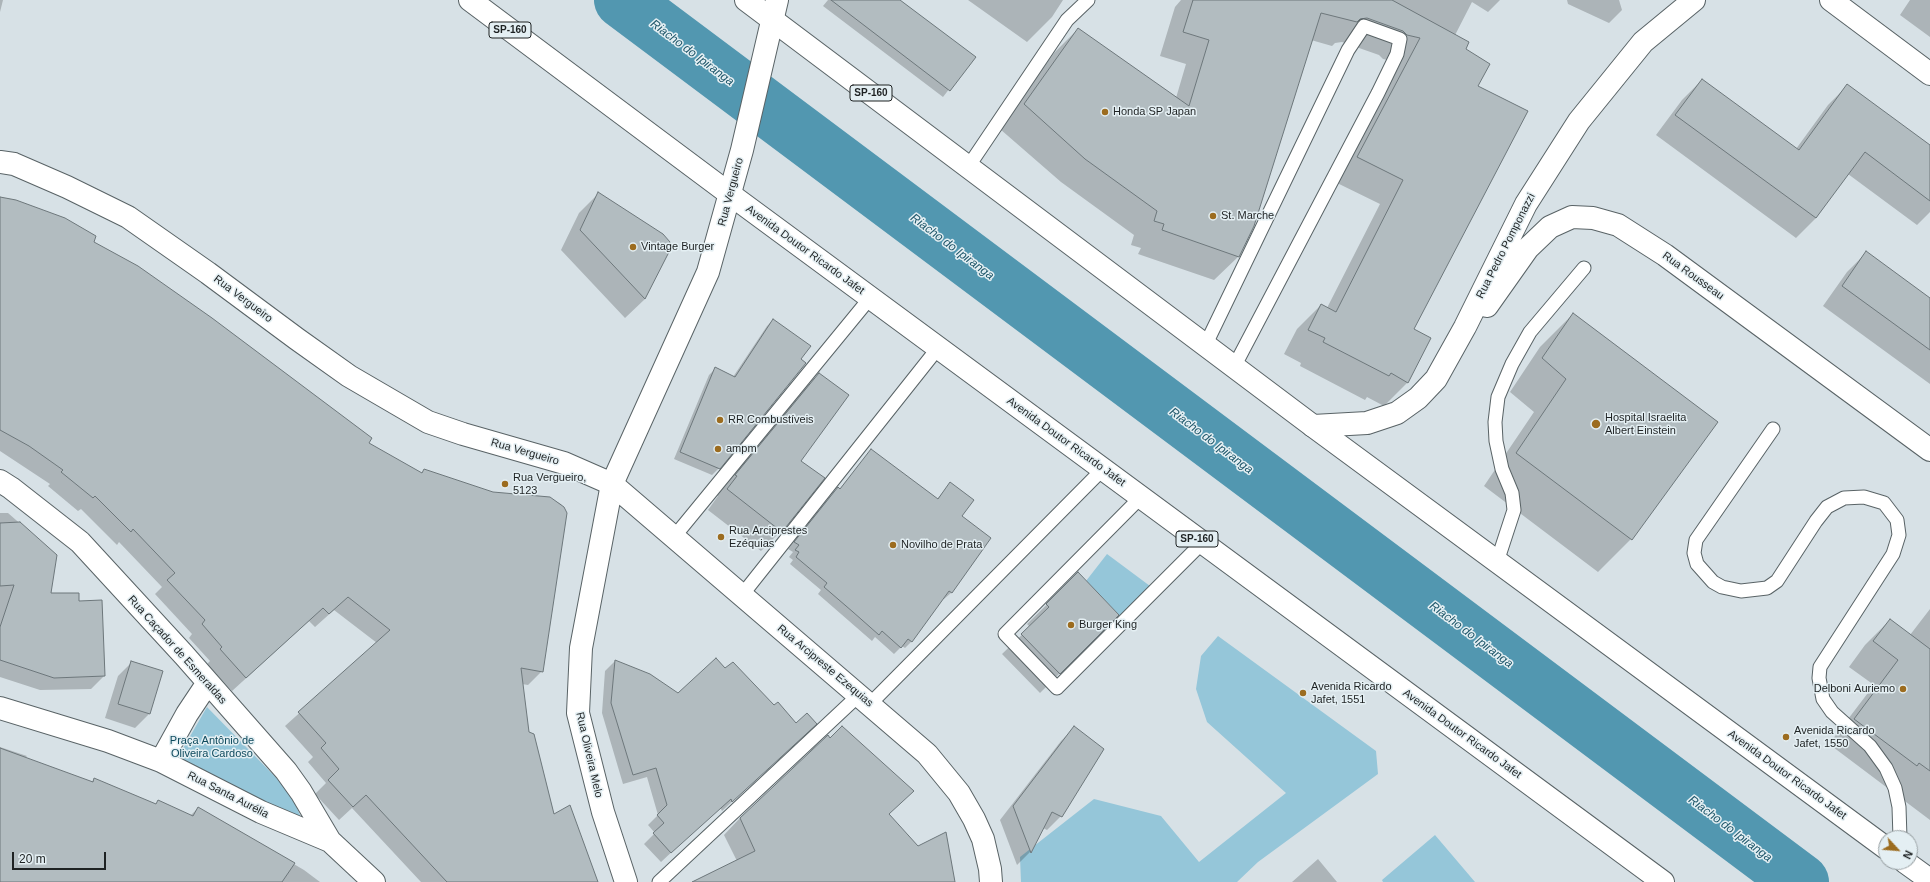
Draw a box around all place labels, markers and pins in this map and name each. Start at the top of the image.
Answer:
place label: Honda SP Japan [1113,105,1196,119]
marker: Honda SP Japan [1100,107,1110,117]
place label: St. Marche [1221,209,1274,223]
marker: St. Marche [1208,211,1218,221]
place label: Vintage Burger [641,240,714,254]
marker: Vintage Burger [628,242,638,252]
place label: Hospital Israelita Albert Einstein [1605,411,1686,437]
place label: RR Combustíveis [728,413,814,427]
marker: RR Combustíveis [715,415,725,425]
marker: Hospital Israelita Albert Einstein [1590,418,1602,430]
place label: ampm [726,442,757,456]
marker: ampm [713,444,723,454]
place label: Rua Vergueiro, 5123 [513,471,586,497]
marker: Rua Vergueiro, 5123 [500,479,510,489]
place label: Rua Arciprestes Ezéquias [729,524,807,550]
marker: Rua Arciprestes Ezéquias [716,532,726,542]
place label: Novilho de Prata [901,538,982,552]
marker: Novilho de Prata [888,540,898,550]
place label: Burger King [1079,618,1137,632]
marker: Burger King [1066,620,1076,630]
place label: Avenida Ricardo Jafet, 1551 [1311,680,1392,706]
place label: Delboni Auriemo [1814,682,1895,696]
marker: Delboni Auriemo [1898,684,1908,694]
marker: Avenida Ricardo Jafet, 1551 [1298,688,1308,698]
place label: Avenida Ricardo Jafet, 1550 [1794,724,1875,750]
marker: Avenida Ricardo Jafet, 1550 [1781,732,1791,742]

